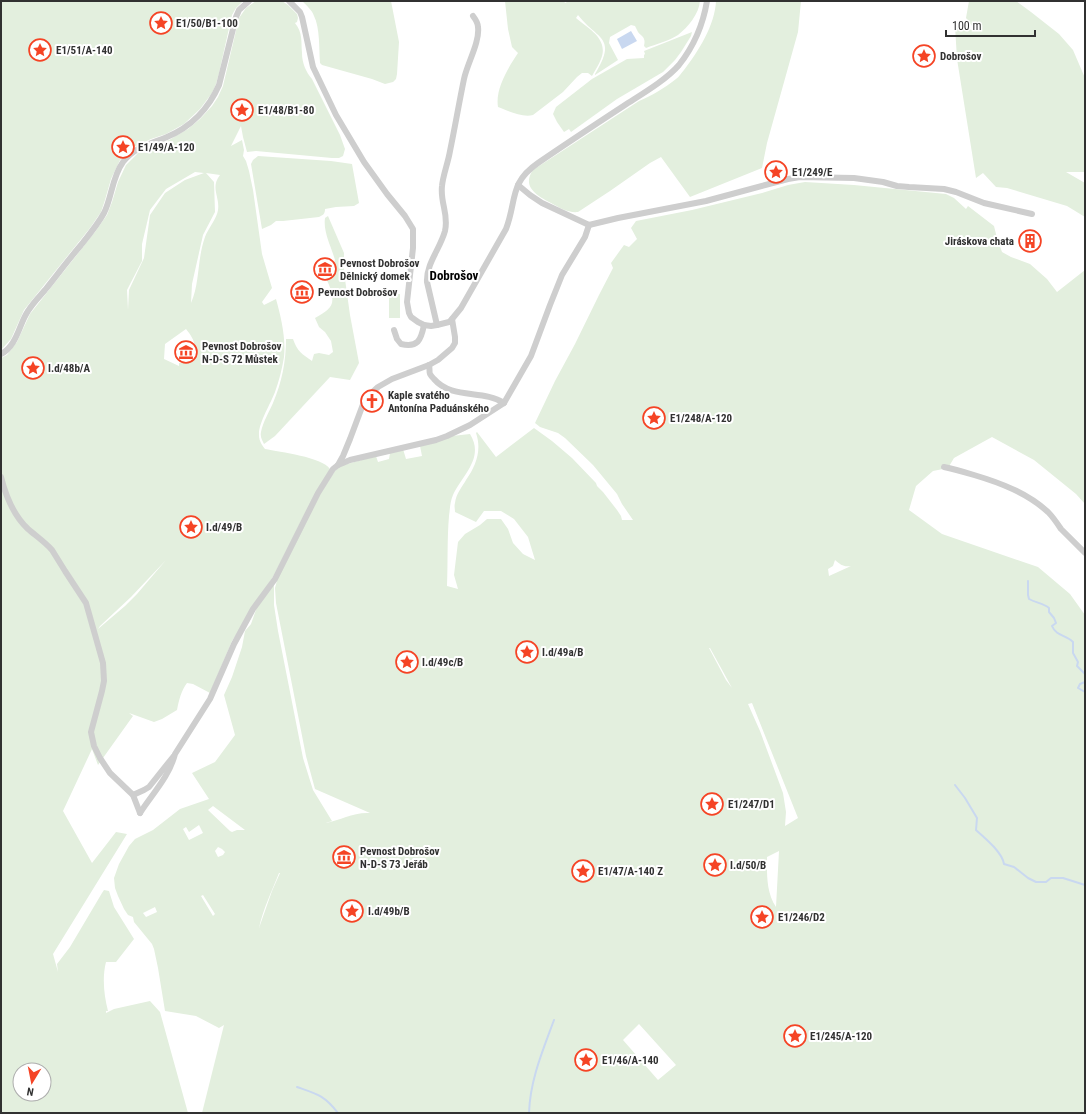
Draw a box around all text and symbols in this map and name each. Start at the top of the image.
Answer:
place icon: E1/50/B1-100 [148,10,174,36]
scale bar [946,12,1035,38]
place label: E1/50/B1-100 [176,17,238,30]
text: 100 m [952,19,982,33]
place icon: E1/51/A-140 [27,37,53,63]
place icon: Dobrošov [911,43,937,69]
place label: E1/51/A-140 [56,44,113,57]
place label: Dobrošov [940,50,981,63]
place icon: E1/48/B1-80 [229,97,255,123]
place label: E1/48/B1-80 [258,104,315,117]
place icon: E1/49/A-120 [110,134,136,160]
place label: E1/49/A-120 [138,141,195,154]
place icon: E1/249/E [763,159,789,185]
place label: E1/249/E [792,166,833,179]
building icon: Jiráskova chata [1017,228,1043,254]
place label: Jiráskova chata [945,235,1014,248]
museum icon: Pevnost Dobrošov Dělnický domek [312,256,338,282]
place label: Pevnost Dobrošov Dělnický domek [340,257,420,283]
district label: Dobrošov [430,268,479,283]
museum icon: Pevnost Dobrošov [289,279,315,305]
place label: Pevnost Dobrošov [318,286,398,299]
museum icon: Pevnost Dobrošov N-D-S 72 Můstek [173,339,199,365]
place label: Pevnost Dobrošov N-D-S 72 Můstek [202,340,282,366]
place icon: I.d/48b/A [20,355,46,381]
place label: I.d/48b/A [48,362,90,375]
church icon: Kaple svatého Antonína Paduánského [359,388,385,414]
place label: Kaple svatého Antonína Paduánského [388,389,489,415]
place icon: E1/248/A-120 [641,405,667,431]
place label: E1/248/A-120 [670,412,733,425]
place icon: I.d/49/B [178,514,204,540]
place label: I.d/49/B [206,521,242,534]
place icon: I.d/49a/B [514,639,540,665]
place label: I.d/49a/B [542,646,583,659]
place icon: I.d/49c/B [394,649,420,675]
place label: I.d/49c/B [422,656,463,669]
place icon: E1/247/D1 [699,791,725,817]
place label: E1/247/D1 [728,798,775,811]
museum icon: Pevnost Dobrošov N-D-S 73 Jeřáb [331,844,357,870]
place label: Pevnost Dobrošov N-D-S 73 Jeřáb [360,845,440,871]
place icon: I.d/50/B [702,852,728,878]
place icon: E1/47/A-140 Z [570,858,596,884]
place label: I.d/50/B [730,859,766,872]
place label: E1/47/A-140 Z [598,865,663,878]
place icon: I.d/49b/B [339,898,365,924]
place icon: E1/246/D2 [749,904,775,930]
place label: I.d/49b/B [368,905,410,918]
place label: E1/246/D2 [778,911,825,924]
place icon: E1/245/A-120 [782,1023,808,1049]
place label: E1/245/A-120 [810,1030,873,1043]
place icon: E1/46/A-140 [573,1047,599,1073]
place label: E1/46/A-140 [602,1054,659,1067]
north arrow [12,1062,52,1102]
text: N [26,1084,35,1098]

